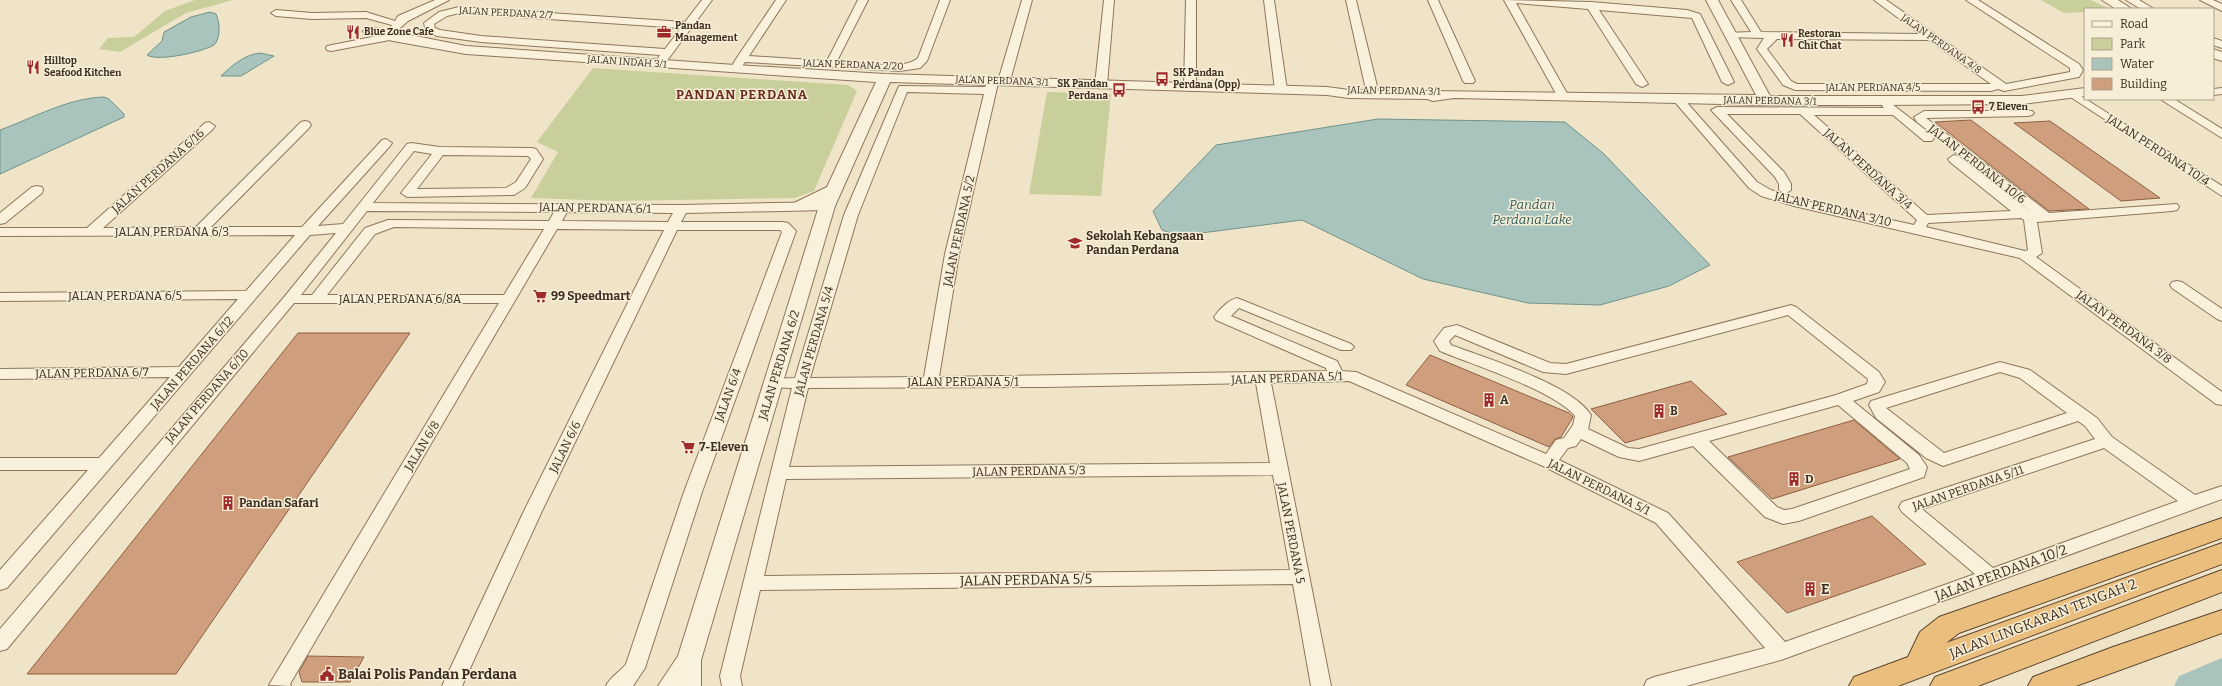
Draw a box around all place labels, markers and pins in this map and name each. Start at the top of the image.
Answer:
place label: Pandan Management [675,20,738,44]
restaurant icon: Blue Zone Cafe [345,24,361,40]
office icon: Pandan Management [656,24,672,40]
place label: Blue Zone Cafe [364,26,434,38]
place label: Restoran Chit Chat [1798,28,1841,52]
restaurant icon: Restoran Chit Chat [1779,32,1795,48]
place label: Hilltop Seafood Kitchen [44,55,122,79]
restaurant icon: Hilltop Seafood Kitchen [25,59,41,75]
place label: SK Pandan Perdana (Opp) [1173,67,1240,91]
bus stop icon: SK Pandan Perdana (Opp) [1154,71,1170,87]
place label: SK Pandan Perdana [1057,78,1109,102]
bus stop icon: SK Pandan Perdana [1111,82,1127,98]
bus stop icon: 7 Eleven [1970,99,1986,115]
place label: 7 Eleven [1989,101,2029,113]
place label: Sekolah Kebangsaan Pandan Perdana [1086,229,1204,257]
school or university icon: Sekolah Kebangsaan Pandan Perdana [1067,235,1083,251]
supermarket icon: 99 Speedmart [532,288,548,304]
place label: 99 Speedmart [551,289,631,303]
building icon: A [1481,392,1497,408]
place label: A [1500,393,1509,407]
building icon: B [1651,403,1667,419]
place label: B [1670,404,1678,418]
supermarket icon: 7-Eleven [680,439,696,455]
place label: 7-Eleven [699,440,749,454]
building icon: D [1786,471,1802,487]
place label: D [1805,472,1814,486]
building icon: Pandan Safari [220,495,236,511]
place label: Pandan Safari [239,496,319,510]
building icon: E [1802,581,1818,597]
place label: E [1821,581,1830,598]
public building icon: Balai Polis Pandan Perdana [319,666,335,682]
place label: Balai Polis Pandan Perdana [338,666,517,683]

